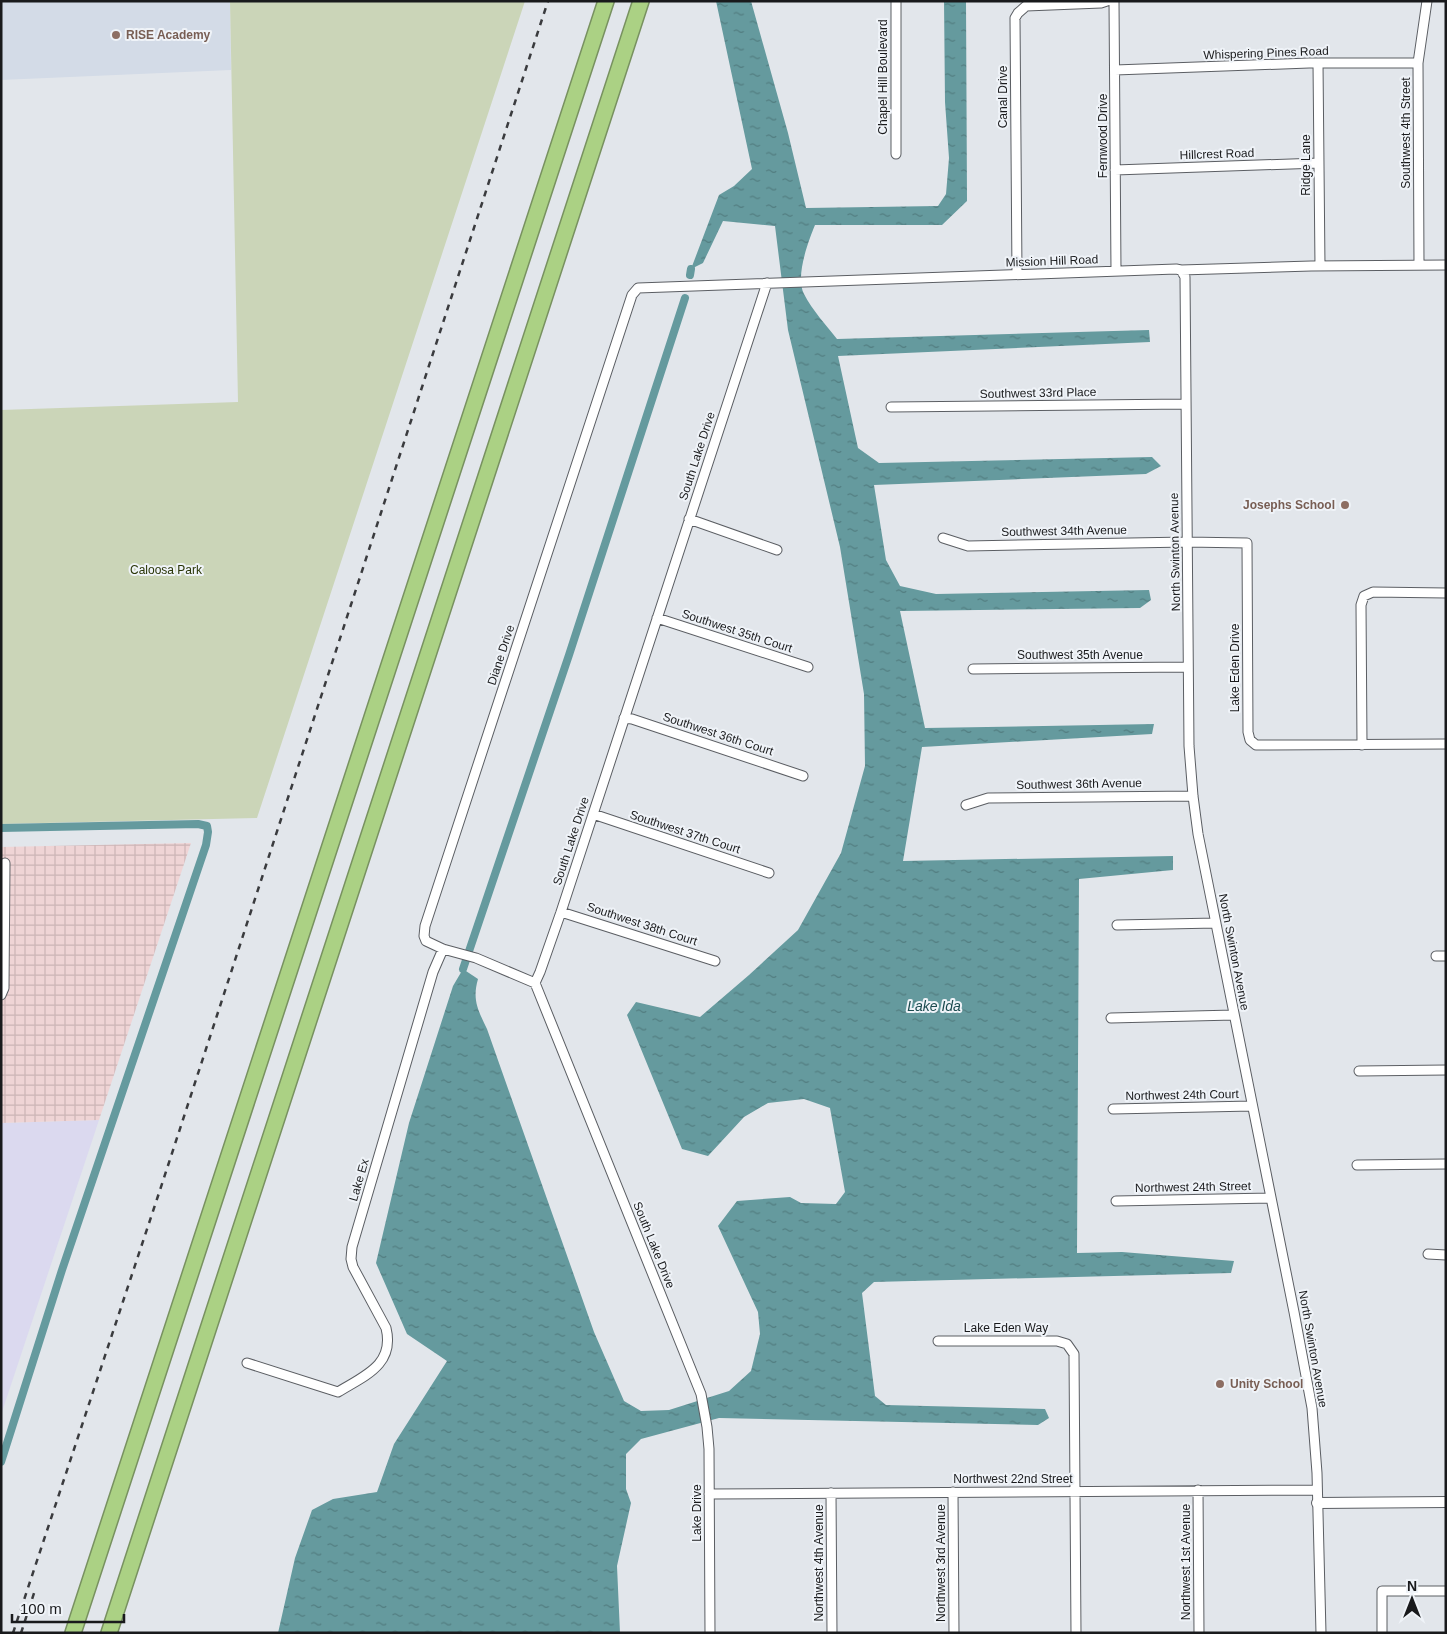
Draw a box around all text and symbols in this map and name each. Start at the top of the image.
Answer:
street label: Chapel Hill Boulevard [876,19,890,135]
place label: RISE Academy [126,28,211,42]
marker: RISE Academy [110,29,122,41]
street label: Whispering Pines Road [1203,44,1329,62]
street label: Canal Drive [996,65,1010,128]
street label: Southwest 4th Street [1399,77,1413,189]
street label: Fernwood Drive [1096,93,1110,178]
street label: Ridge Lane [1299,134,1313,196]
street label: Hillcrest Road [1179,146,1255,162]
street label: Mission Hill Road [1005,252,1099,270]
street label: Southwest 33rd Place [980,385,1097,401]
street label: South Lake Drive [676,410,718,502]
street label: North Swinton Avenue [1167,492,1183,611]
place label: Josephs School [1243,498,1335,512]
marker: Josephs School [1339,499,1351,511]
street label: Southwest 34th Avenue [1001,523,1127,539]
park label: Caloosa Park [130,563,203,577]
street label: Southwest 35th Court [680,607,795,656]
street label: Diane Drive [485,623,517,687]
street label: Lake Eden Drive [1228,623,1242,712]
street label: Southwest 35th Avenue [1017,648,1143,662]
street label: Southwest 36th Court [661,710,776,759]
street label: Southwest 36th Avenue [1016,776,1142,792]
street label: South Lake Drive [550,795,592,887]
street label: Southwest 37th Court [628,808,743,857]
street label: North Swinton Avenue [1216,892,1252,1012]
street label: Southwest 38th Court [585,900,700,949]
water label: Lake Ida [907,998,961,1014]
street label: Northwest 24th Court [1125,1087,1239,1103]
street label: Lake Ex [346,1157,372,1203]
street label: Northwest 24th Street [1135,1179,1252,1195]
street label: South Lake Drive [630,1200,678,1291]
street label: North Swinton Avenue [1296,1289,1330,1409]
street label: Lake Eden Way [964,1321,1048,1335]
place label: Unity School [1230,1377,1303,1391]
marker: Unity School [1214,1378,1226,1390]
street label: Northwest 22nd Street [953,1472,1073,1486]
street label: Lake Drive [690,1484,704,1542]
street label: Northwest 1st Avenue [1179,1503,1193,1620]
street label: Northwest 4th Avenue [812,1504,826,1622]
street label: Northwest 3rd Avenue [934,1504,948,1622]
north arrow [1387,1574,1437,1624]
text: N [1407,1578,1417,1594]
scale bar [12,1592,125,1624]
text: 100 m [20,1600,62,1617]

